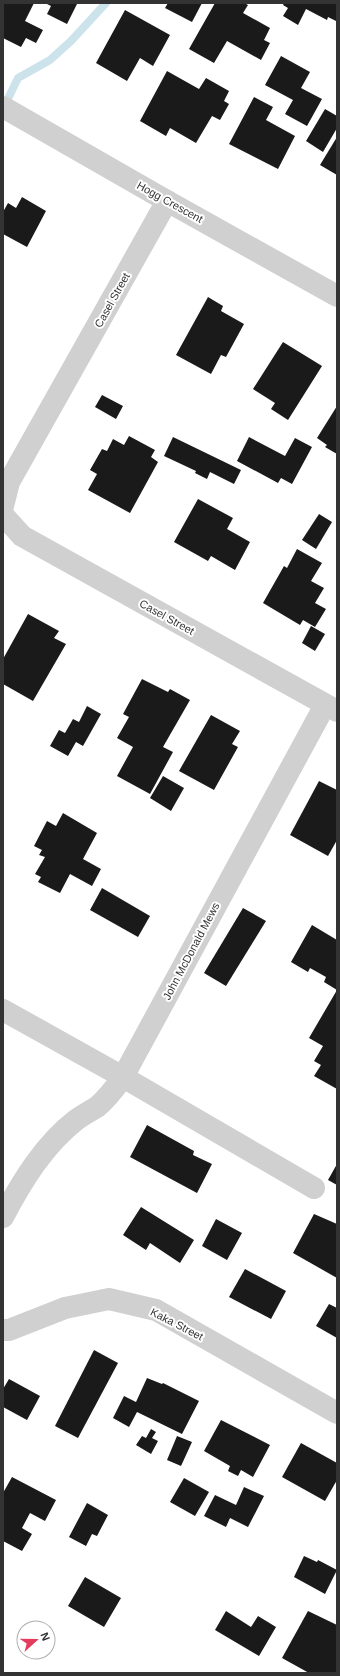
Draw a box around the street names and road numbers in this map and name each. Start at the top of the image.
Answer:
street label: Hogg Crescent [135,179,205,225]
street label: Casel Street [92,271,132,329]
street label: Casel Street [138,597,196,637]
street label: John McDonald Mews [160,900,222,1002]
street label: Kaka Street [149,1306,205,1342]

